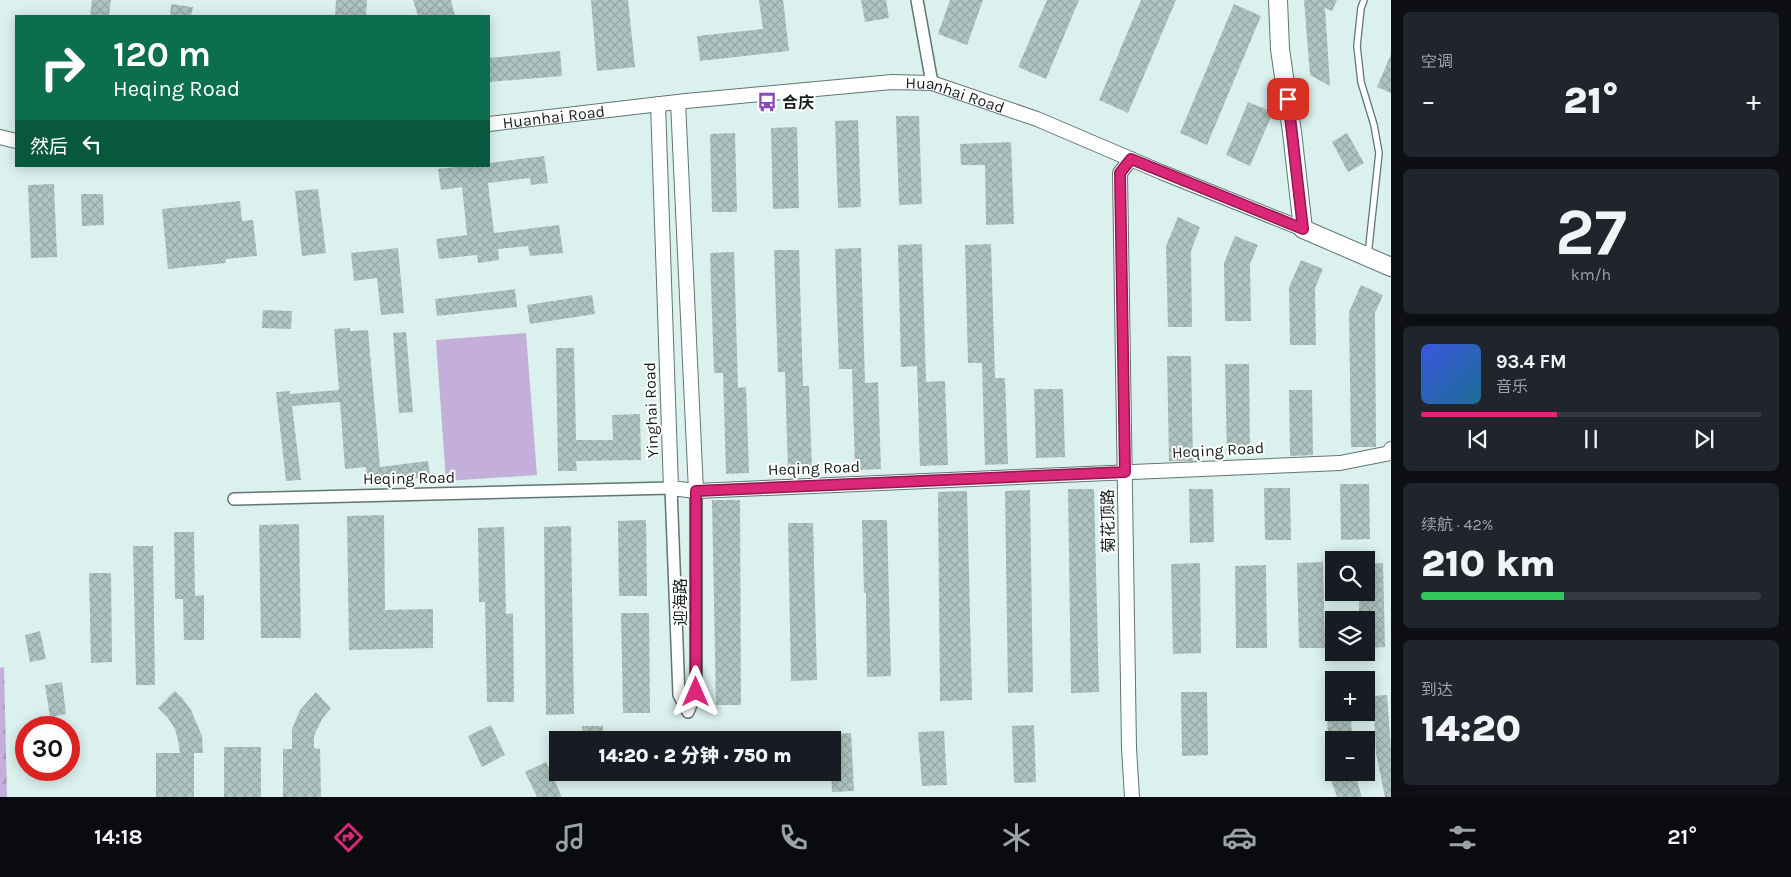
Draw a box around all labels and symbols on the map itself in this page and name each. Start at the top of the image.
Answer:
street label: Huanhai Road [905,73,1007,117]
pin [1267,78,1309,120]
bus stop icon: 合庆 [756,91,778,113]
place label: 合庆 [782,93,814,112]
street label: Huanhai Road [501,101,606,132]
street label: Yinghai Road [640,362,662,458]
street label: Heqing Road [1171,438,1265,462]
street label: Heqing Road [768,457,860,479]
street label: Heqing Road [363,468,455,488]
street label: 菊花顶路 [1098,489,1118,553]
street label: 迎海路 [671,578,690,626]
position arrow [669,665,721,717]
speed limit sign: 30 [15,716,80,781]

